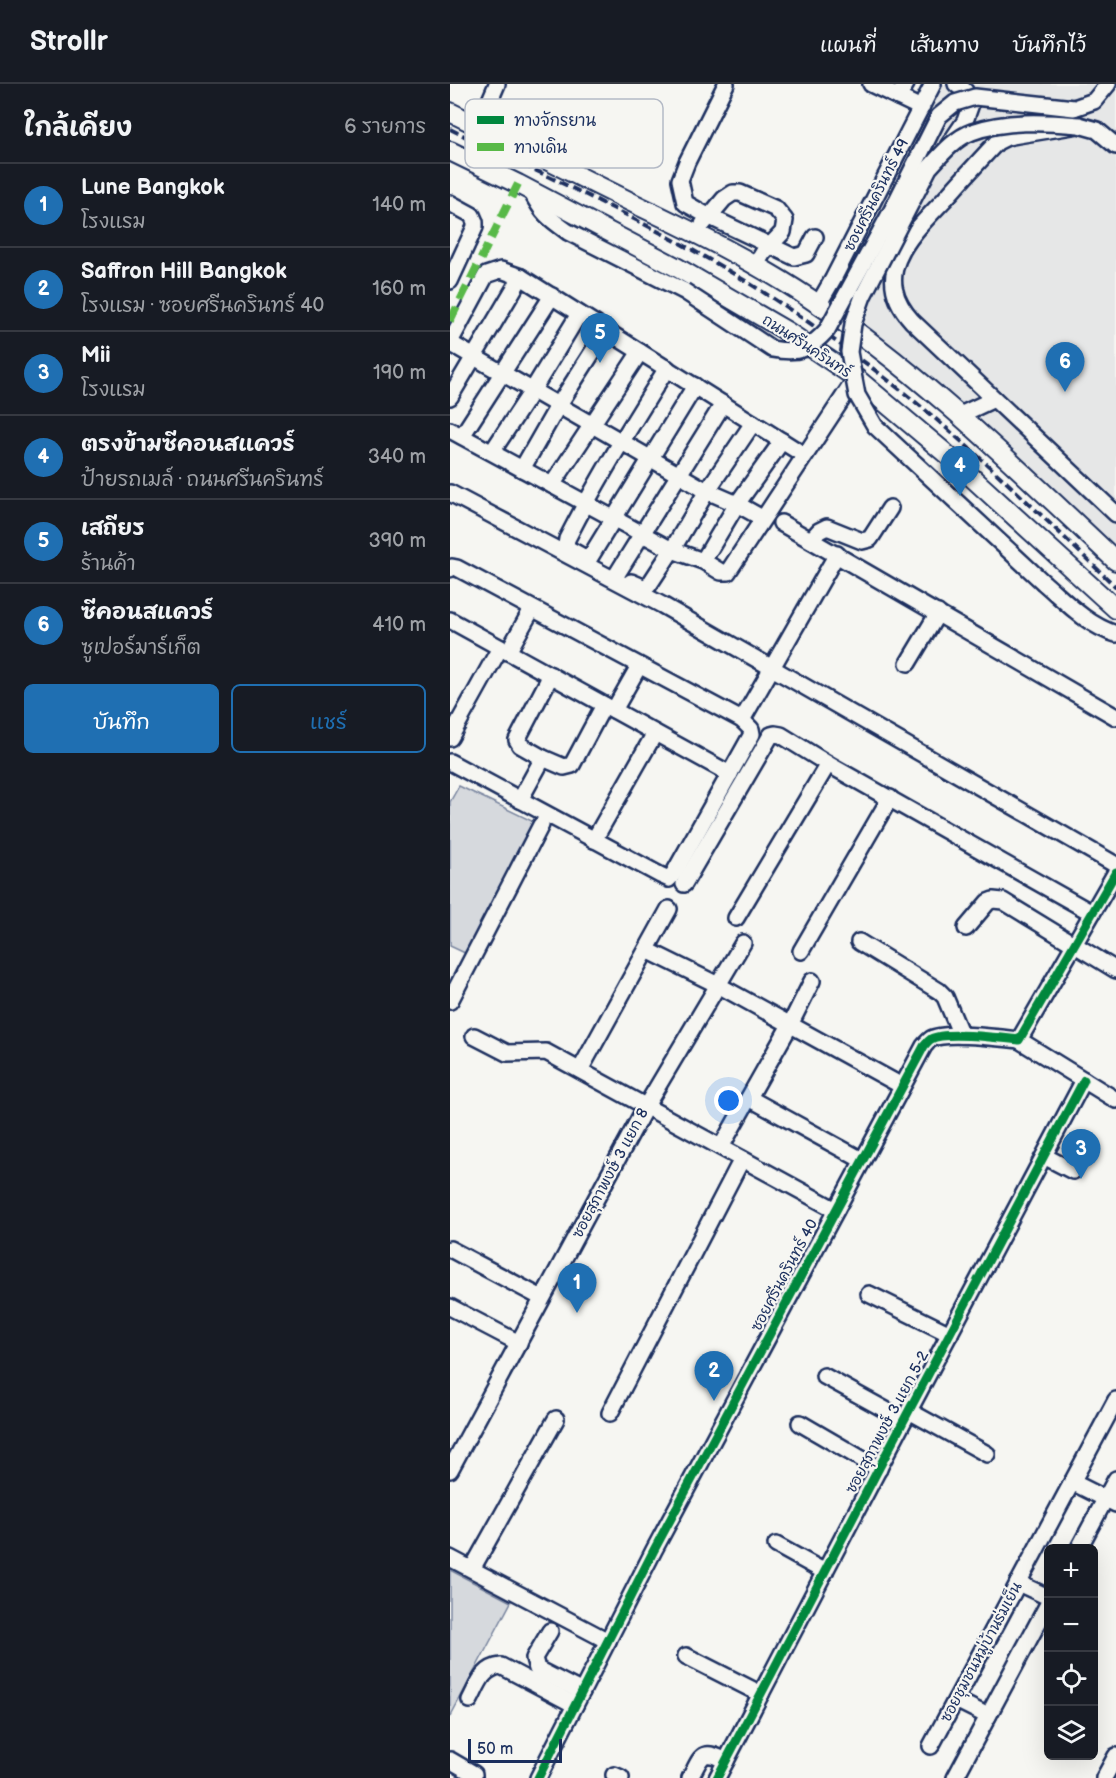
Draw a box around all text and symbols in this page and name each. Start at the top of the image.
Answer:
text: Strollr [30,25,108,58]
text: แผนที่ [820,33,877,58]
text: เส้นทาง [910,33,979,58]
text: บันทึกไว้ [1012,33,1086,58]
legend [465,99,663,168]
text: ทางจักรยาน [514,110,597,131]
text: ใกล้เคียง [24,113,132,144]
text: 6 รายการ [344,115,426,139]
street label: ซอยศรีนครินทร์ 49 [839,135,913,255]
text: ทางเดิน [514,137,567,158]
text: Lune Bangkok [81,174,224,201]
text: 1 [39,193,48,217]
text: 140 m [372,193,426,217]
text: โรงแรม [81,210,146,234]
text: Saffron Hill Bangkok [81,258,287,285]
text: 2 [38,277,49,301]
text: 160 m [372,277,426,301]
text: โรงแรม · ซอยศรีนครินทร์ 40 [81,294,324,318]
street label: ถนนศรีนครินทร์ [758,310,856,383]
pin: 5 [580,314,620,363]
text: Mii [81,342,111,369]
pin: 6 [1046,342,1084,392]
text: 3 [38,361,49,385]
text: 190 m [373,361,426,385]
text: โรงแรม [81,378,146,402]
text: ตรงข้ามซีคอนสแควร์ [81,431,295,458]
text: 4 [38,445,49,469]
text: 340 m [368,445,426,469]
pin: 4 [940,446,980,496]
text: ป้ายรถเมล์ · ถนนศรีนครินทร์ [81,468,324,492]
text: เสถียร [81,515,145,542]
text: 5 [38,529,49,553]
text: 390 m [368,529,426,553]
text: ร้านค้า [81,552,136,576]
text: ซีคอนสแควร์ [81,599,213,626]
text: 6 [37,613,50,637]
text: 410 m [372,613,426,637]
text: ซูเปอร์มาร์เก็ต [81,636,201,660]
button: บันทึก [24,684,219,753]
button: แชร์ [231,684,426,753]
your location [714,1086,743,1115]
street label: ซอยสุภาพงษ์ 3 แยก 8 [567,1104,654,1242]
pin: 3 [1062,1130,1100,1179]
street label: ซอยศรีนครินทร์ 40 [746,1215,822,1335]
pin: 1 [558,1264,596,1313]
street label: ซอยสุภาพงษ์ 3 แยก 5-2 [841,1347,934,1497]
pin: 2 [694,1352,734,1401]
map controls [1044,1544,1098,1760]
button: + [1044,1544,1098,1598]
street label: ซอยชุมชนหมู่บ้านร่มเย็น [936,1578,1027,1726]
button: − [1044,1598,1098,1652]
button: locate [1044,1652,1098,1706]
button: layers [1044,1706,1098,1760]
scale bar [468,1736,562,1764]
text: 50 m [477,1740,513,1759]

